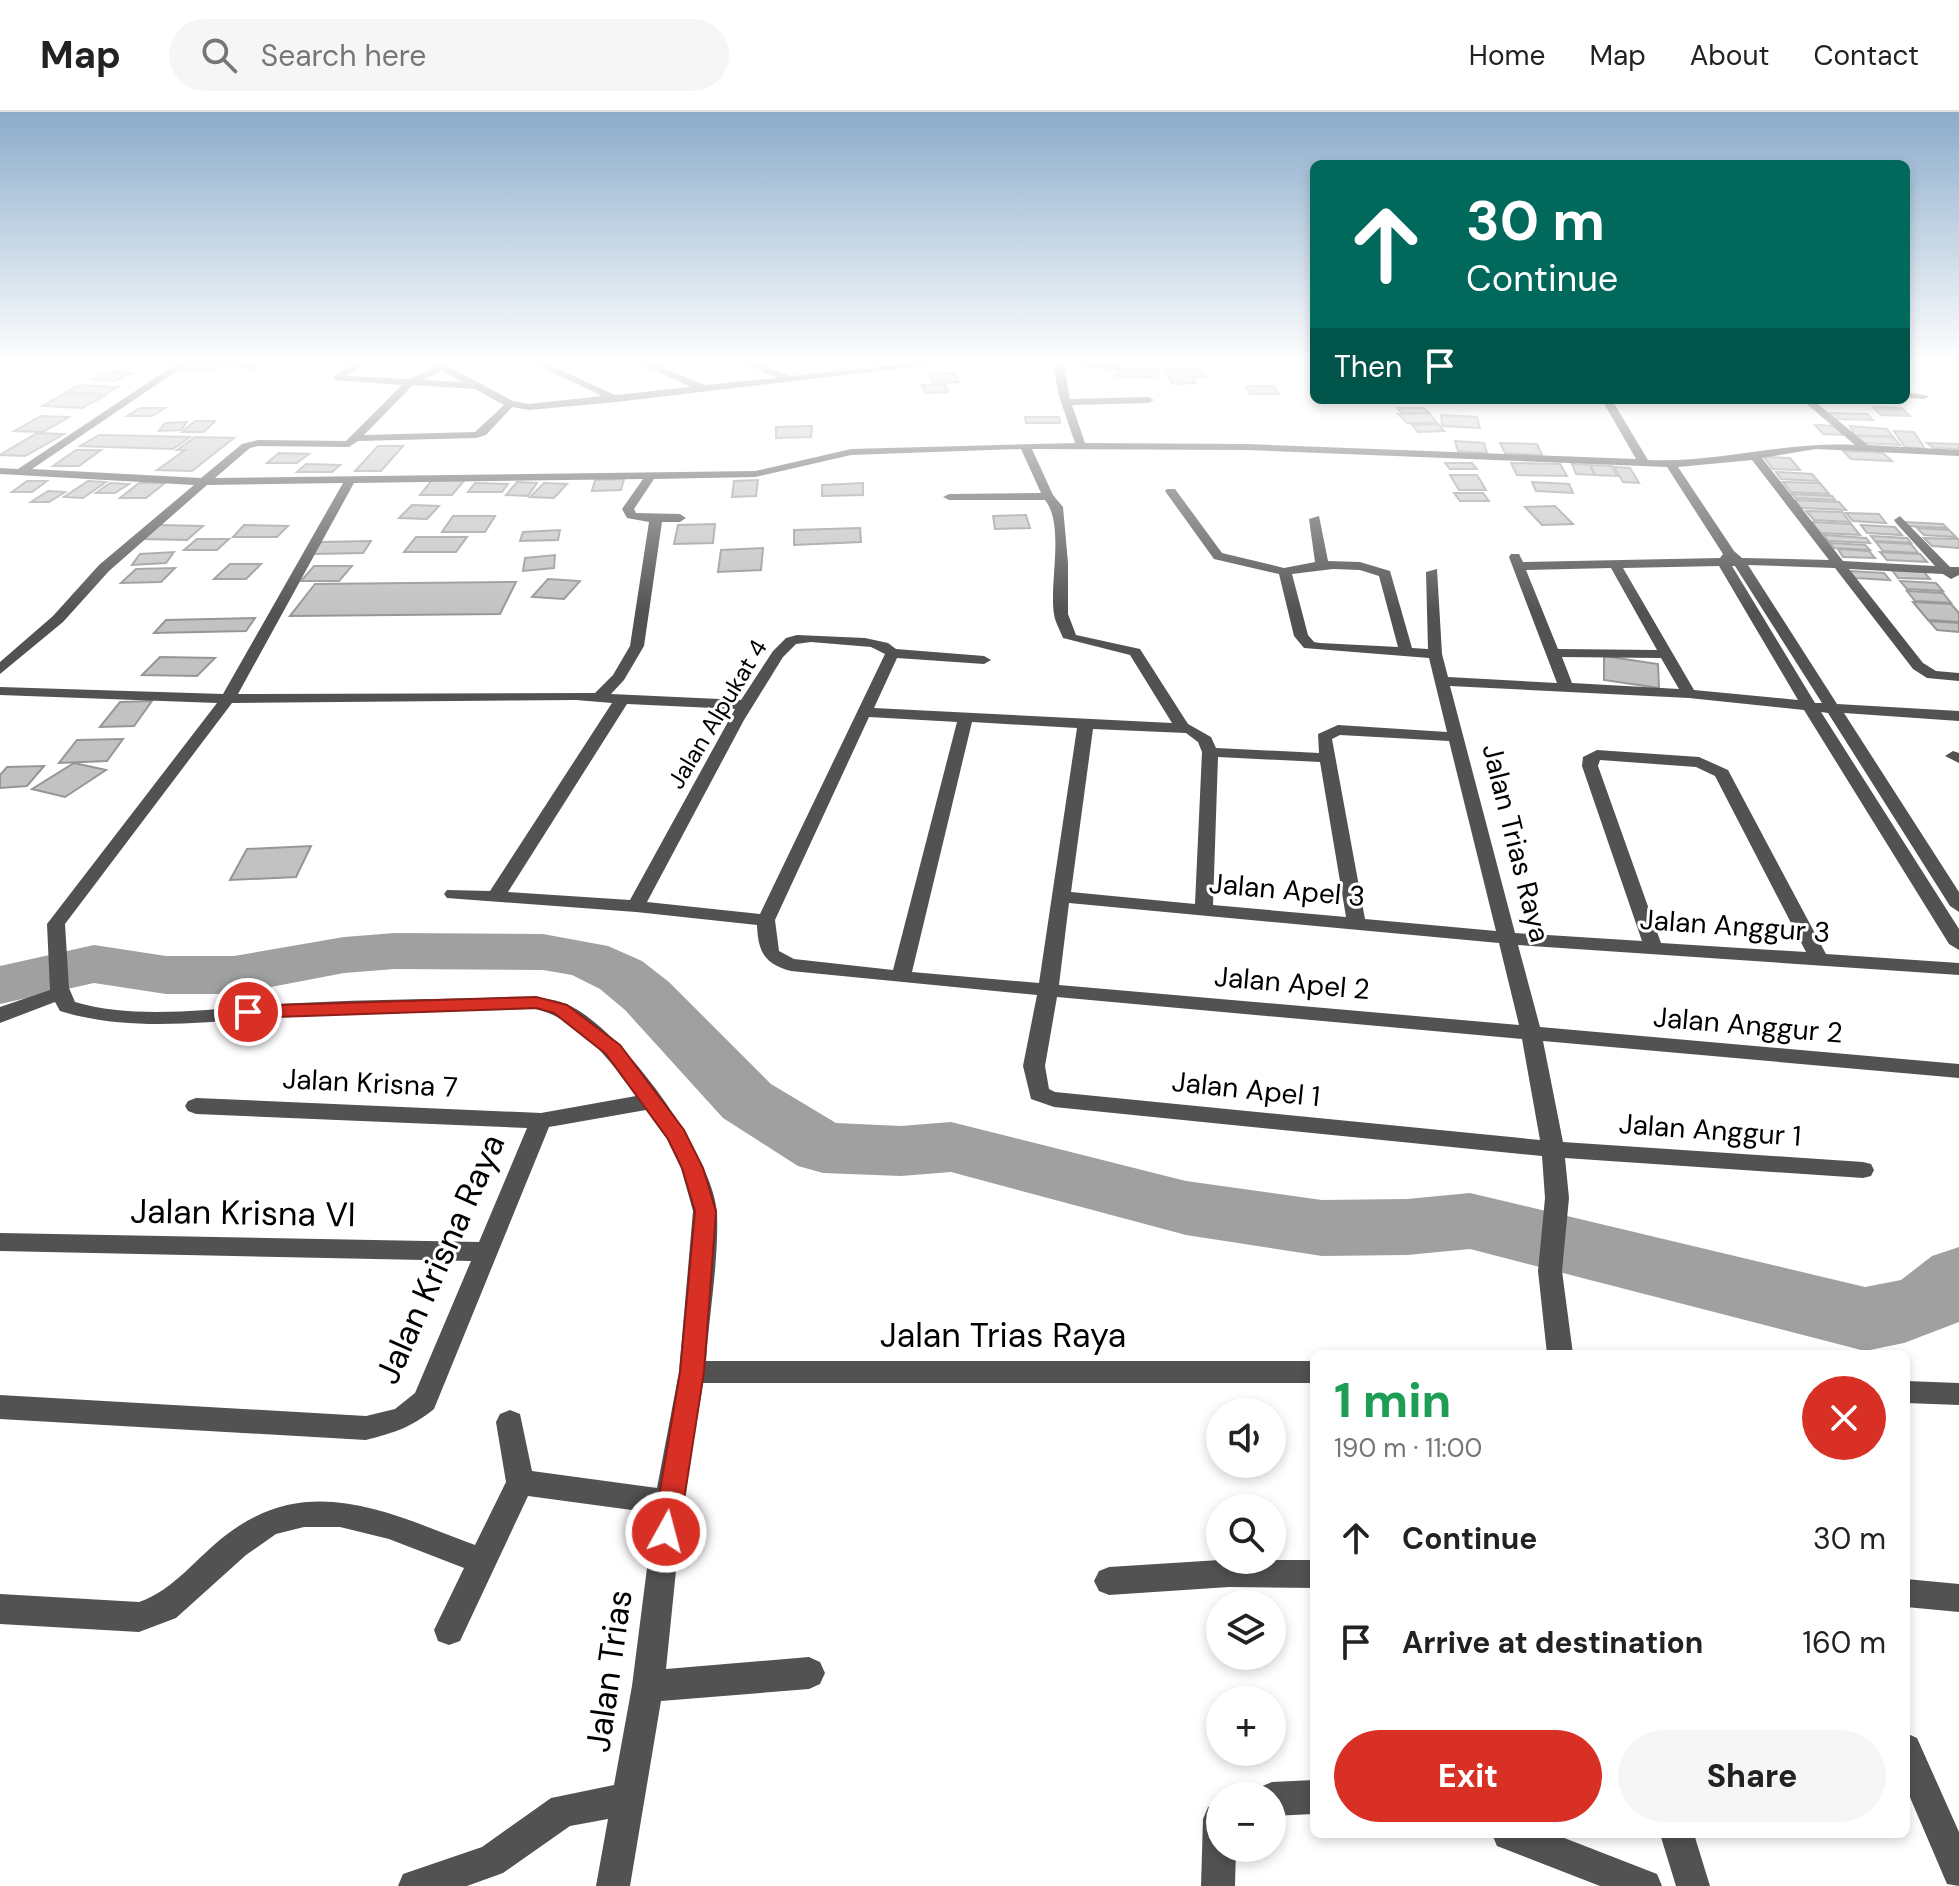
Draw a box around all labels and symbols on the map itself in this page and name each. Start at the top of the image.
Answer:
street label: Jalan Alpukat 4 [660,634,774,794]
street label: Jalan Trias Raya [1473,740,1559,946]
street label: Jalan Apel 3 [1207,865,1367,915]
street label: Jalan Anggur 3 [1639,901,1831,951]
street label: Jalan Apel 2 [1213,958,1371,1008]
pin [214,978,282,1046]
street label: Jalan Anggur 2 [1652,998,1844,1052]
street label: Jalan Krisna 7 [281,1060,459,1106]
street label: Jalan Apel 1 [1170,1063,1322,1115]
street label: Jalan Anggur 1 [1618,1105,1802,1155]
street label: Jalan Krisna Raya [365,1127,515,1391]
street label: Jalan Krisna VI [130,1189,356,1237]
street label: Jalan Trias Raya [880,1313,1126,1358]
position arrow [624,1490,708,1574]
street label: Jalan Trias [575,1587,643,1755]

